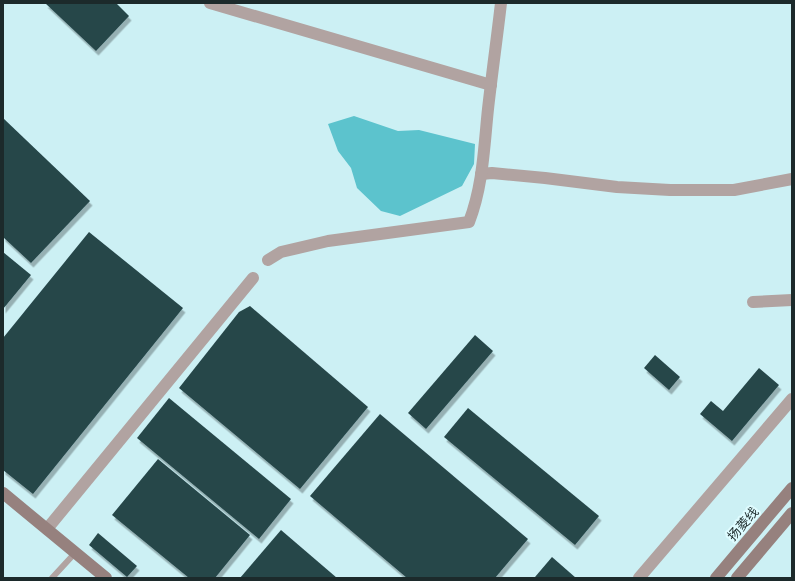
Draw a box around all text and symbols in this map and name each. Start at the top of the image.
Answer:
street label: 扬菱线 [725,504,761,544]

